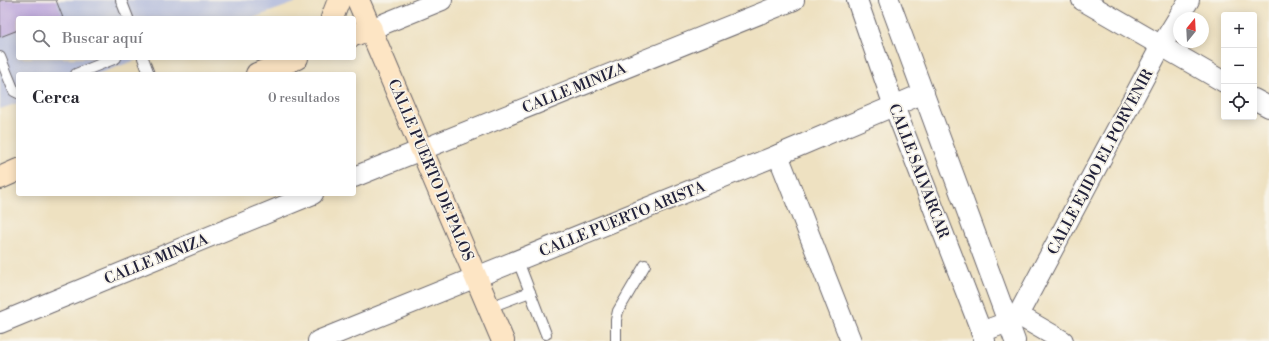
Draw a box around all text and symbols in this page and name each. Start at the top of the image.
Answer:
north arrow [1173,12,1209,48]
map controls [1221,12,1257,120]
button: + [1221,12,1257,48]
search box [16,16,356,60]
icon: search [30,27,52,49]
text: Buscar aquí [62,29,143,48]
button: − [1221,48,1257,84]
street label: CALLE MINIZA [520,59,629,118]
street label: CALLE EJIDO EL PORVENIR [1043,66,1158,258]
street label: CALLE PUERTO DE PALOS [383,76,478,264]
button: locate [1221,84,1257,120]
text: Cerca [32,87,80,109]
text: 0 resultados [268,90,340,106]
street label: CALLE SALVARCAR [884,101,953,242]
street label: CALLE PUERTO ARISTA [537,177,708,261]
street label: CALLE MINIZA [102,230,211,289]

